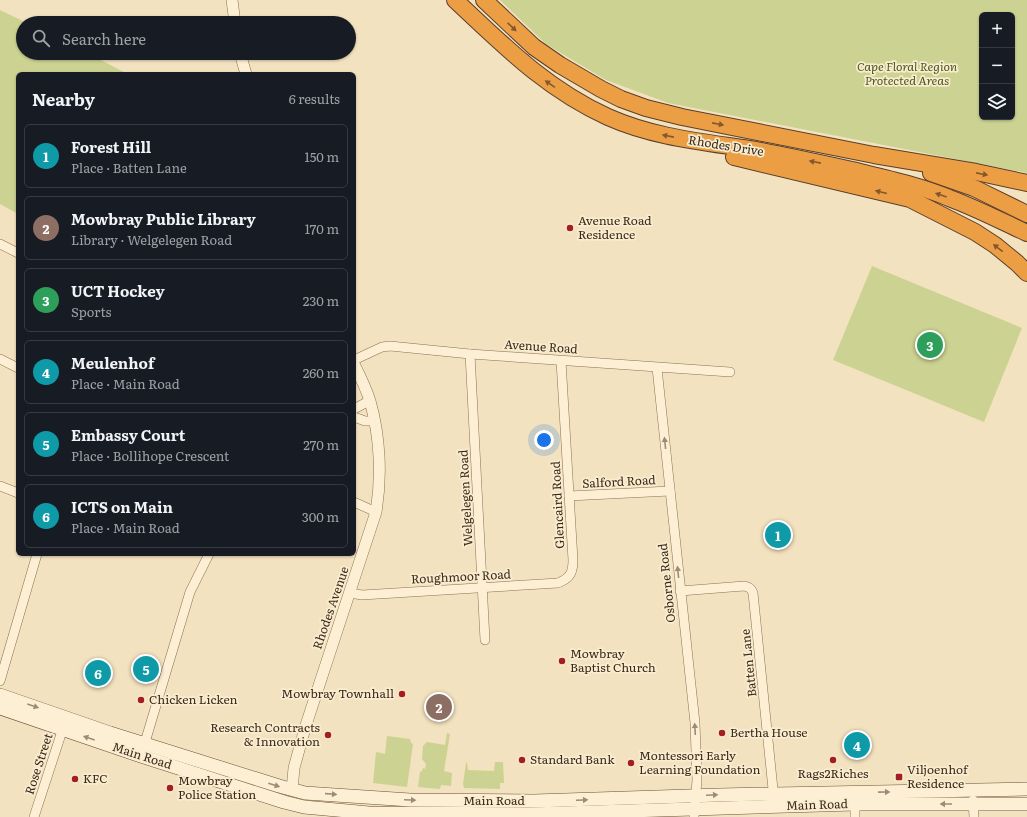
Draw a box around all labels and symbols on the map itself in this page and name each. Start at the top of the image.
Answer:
one-way arrow [507,22,517,32]
park label: Cape Floral Region Protected Areas [857,57,957,89]
one-way arrow [545,80,555,88]
one-way arrow [712,122,724,128]
street label: Rhodes Drive [687,130,765,160]
one-way arrow [662,133,674,139]
one-way arrow [809,159,821,165]
one-way arrow [975,171,988,177]
one-way arrow [875,189,887,195]
one-way arrow [934,191,946,197]
place label: Avenue Road Residence [578,211,652,243]
marker: Avenue Road Residence [565,223,575,233]
one-way arrow [992,243,1003,252]
pin: 3 [917,330,943,360]
street label: Avenue Road [504,334,579,358]
your location [534,430,554,450]
one-way arrow [661,437,668,449]
street label: Welgelegen Road [453,449,477,547]
street label: Glencaird Road [546,460,568,549]
street label: Salford Road [582,470,657,492]
pin: 1 [765,520,791,550]
street label: Osborne Road [653,542,679,624]
street label: Rhodes Avenue [307,564,353,652]
street label: Roughmoor Road [411,564,512,588]
one-way arrow [675,566,681,578]
street label: Batten Lane [735,628,761,698]
place label: Mowbray Baptist Church [570,644,656,676]
pin: 5 [133,654,159,684]
marker: Mowbray Baptist Church [557,656,567,666]
pin: 6 [85,658,111,688]
place label: Mowbray Townhall [281,684,394,702]
marker: Mowbray Townhall [397,689,407,699]
place label: Chicken Licken [149,690,238,708]
pin: 2 [426,692,452,722]
marker: Chicken Licken [136,695,146,705]
one-way arrow [27,704,39,710]
place label: Research Contracts & Innovation [210,718,321,750]
one-way arrow [692,722,698,735]
place label: Bertha House [730,723,808,741]
marker: Bertha House [717,728,727,738]
marker: Research Contracts & Innovation [323,730,333,740]
pin: 4 [844,730,870,760]
street label: Rose Street [20,731,56,797]
one-way arrow [83,735,95,741]
street label: Main Road [110,737,175,773]
place label: Montessori Early Learning Foundation [639,746,760,778]
place label: Standard Bank [530,750,615,768]
marker: Standard Bank [517,755,527,765]
marker: Rags2Riches [828,755,838,765]
marker: Montessori Early Learning Foundation [626,758,636,768]
place label: Viljoenhof Residence [907,760,969,792]
place label: Rags2Riches [798,764,869,782]
place label: KFC [83,769,108,787]
place label: Mowbray Police Station [178,771,256,803]
marker: Viljoenhof Residence [894,772,904,782]
marker: KFC [70,774,80,784]
one-way arrow [268,782,280,788]
marker: Mowbray Police Station [165,783,175,793]
one-way arrow [878,789,891,795]
one-way arrow [325,791,337,798]
street label: Main Road [463,791,526,809]
one-way arrow [706,792,718,799]
street label: Main Road [786,794,849,814]
one-way arrow [404,796,416,803]
one-way arrow [576,796,588,803]
one-way arrow [939,801,952,807]

